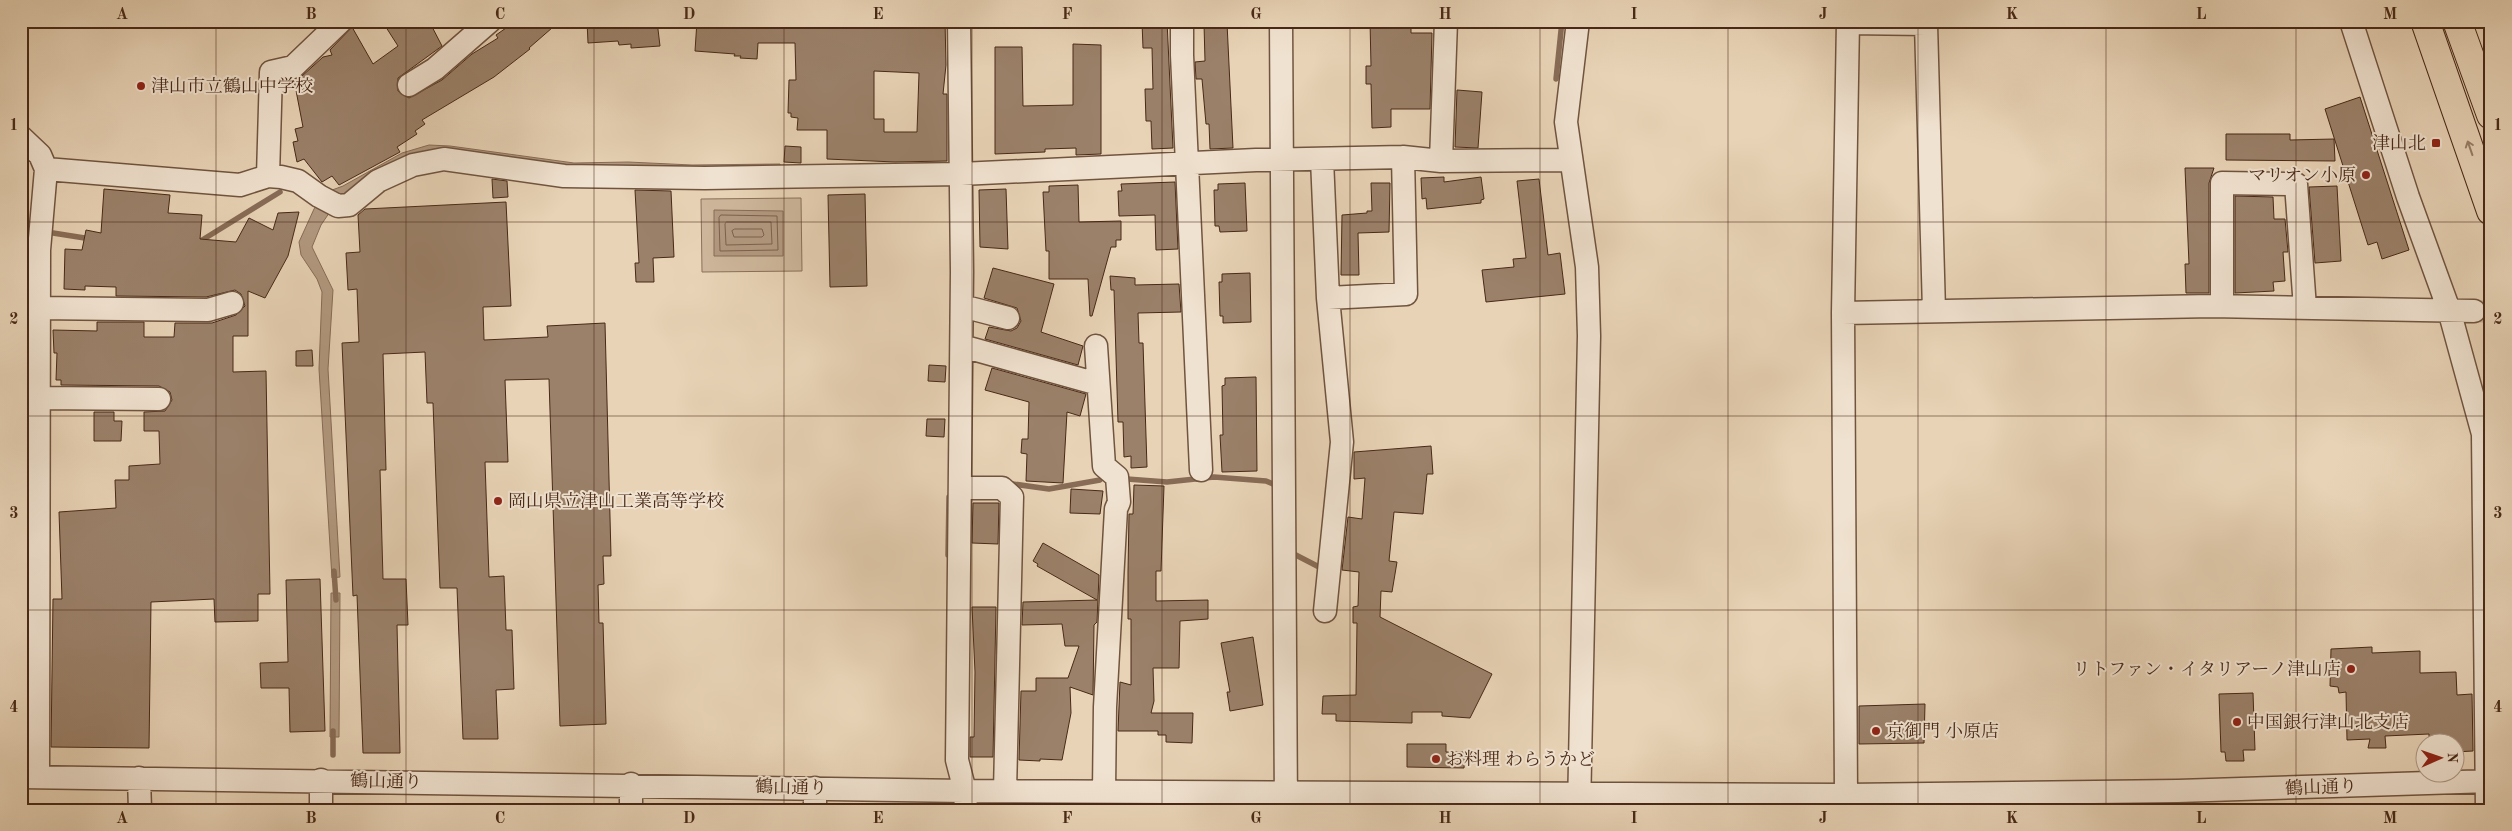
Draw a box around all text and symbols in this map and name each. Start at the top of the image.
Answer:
text: A [116,7,128,23]
text: B [305,7,317,23]
text: C [495,7,505,23]
text: D [683,7,695,23]
text: E [872,7,884,23]
text: F [1062,7,1073,23]
text: G [1250,7,1262,23]
text: H [1438,7,1452,23]
text: I [1630,7,1638,23]
text: J [1819,7,1828,23]
text: K [2006,7,2018,23]
text: L [2196,7,2207,23]
text: M [2383,7,2397,23]
place label: 津山市立鶴山中学校 [151,76,313,96]
marker: 津山市立鶴山中学校 [135,80,147,92]
text: 1 [9,118,19,134]
text: 1 [2493,118,2503,134]
place label: 津山北 [2372,134,2426,153]
marker: 津山北 [2430,137,2442,149]
one-way arrow [2465,141,2474,156]
place label: マリオン小原 [2248,166,2356,185]
marker: マリオン小原 [2360,169,2372,181]
text: 2 [9,312,19,328]
text: 2 [2493,312,2503,328]
place label: 岡山県立津山工業高等学校 [508,491,724,511]
marker: 岡山県立津山工業高等学校 [492,495,504,507]
text: 3 [9,506,19,522]
text: 3 [2493,506,2503,522]
place label: リトファン・イタリアーノ津山店 [2073,659,2341,679]
marker: リトファン・イタリアーノ津山店 [2345,663,2357,675]
text: 4 [9,700,19,716]
text: 4 [2493,700,2503,716]
place label: 中国銀行津山北支店 [2247,712,2409,732]
marker: 中国銀行津山北支店 [2231,716,2243,728]
place label: 京御門 小原店 [1886,721,1999,741]
marker: 京御門 小原店 [1870,725,1882,737]
north arrow [2414,734,2464,784]
place label: お料理 わらうかど [1446,749,1595,769]
text: N [2445,752,2459,763]
marker: お料理 わらうかど [1430,753,1442,765]
street label: 鶴山通り [350,770,422,792]
street label: 鶴山通り [755,776,827,798]
street label: 鶴山通り [2285,776,2357,798]
text: A [116,811,128,827]
text: B [305,811,317,827]
text: C [495,811,505,827]
text: D [683,811,695,827]
text: E [872,811,884,827]
text: F [1062,811,1073,827]
text: G [1250,811,1262,827]
text: H [1438,811,1452,827]
text: I [1630,811,1638,827]
text: J [1819,811,1828,827]
text: K [2006,811,2018,827]
text: L [2196,811,2207,827]
text: M [2383,811,2397,827]

